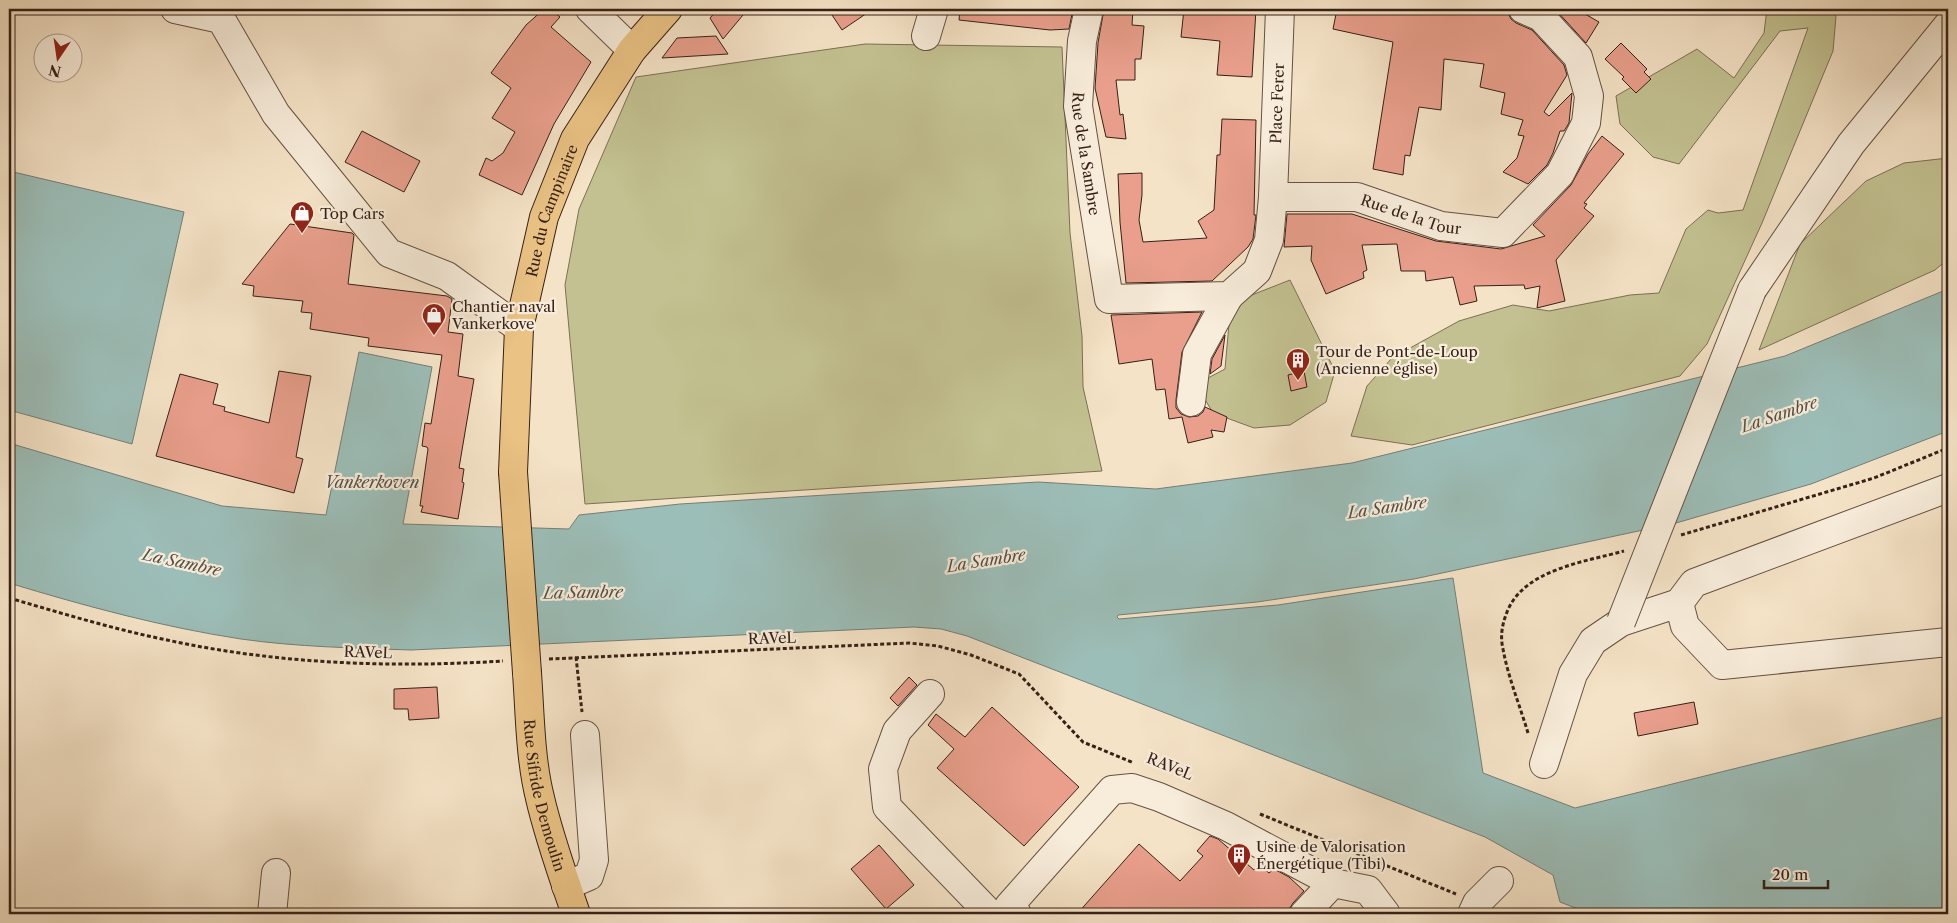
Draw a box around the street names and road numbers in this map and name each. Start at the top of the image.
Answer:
street label: Place Ferer [1265,62,1288,144]
street label: Rue de la Sambre [1068,91,1105,217]
street label: Rue du Campinaire [521,142,581,279]
street label: Rue de la Tour [1358,190,1463,238]
street label: RAVeL [747,628,797,648]
street label: RAVeL [343,642,393,662]
street label: Rue Sifride Demoulin [520,719,570,874]
street label: RAVeL [1144,748,1196,784]

